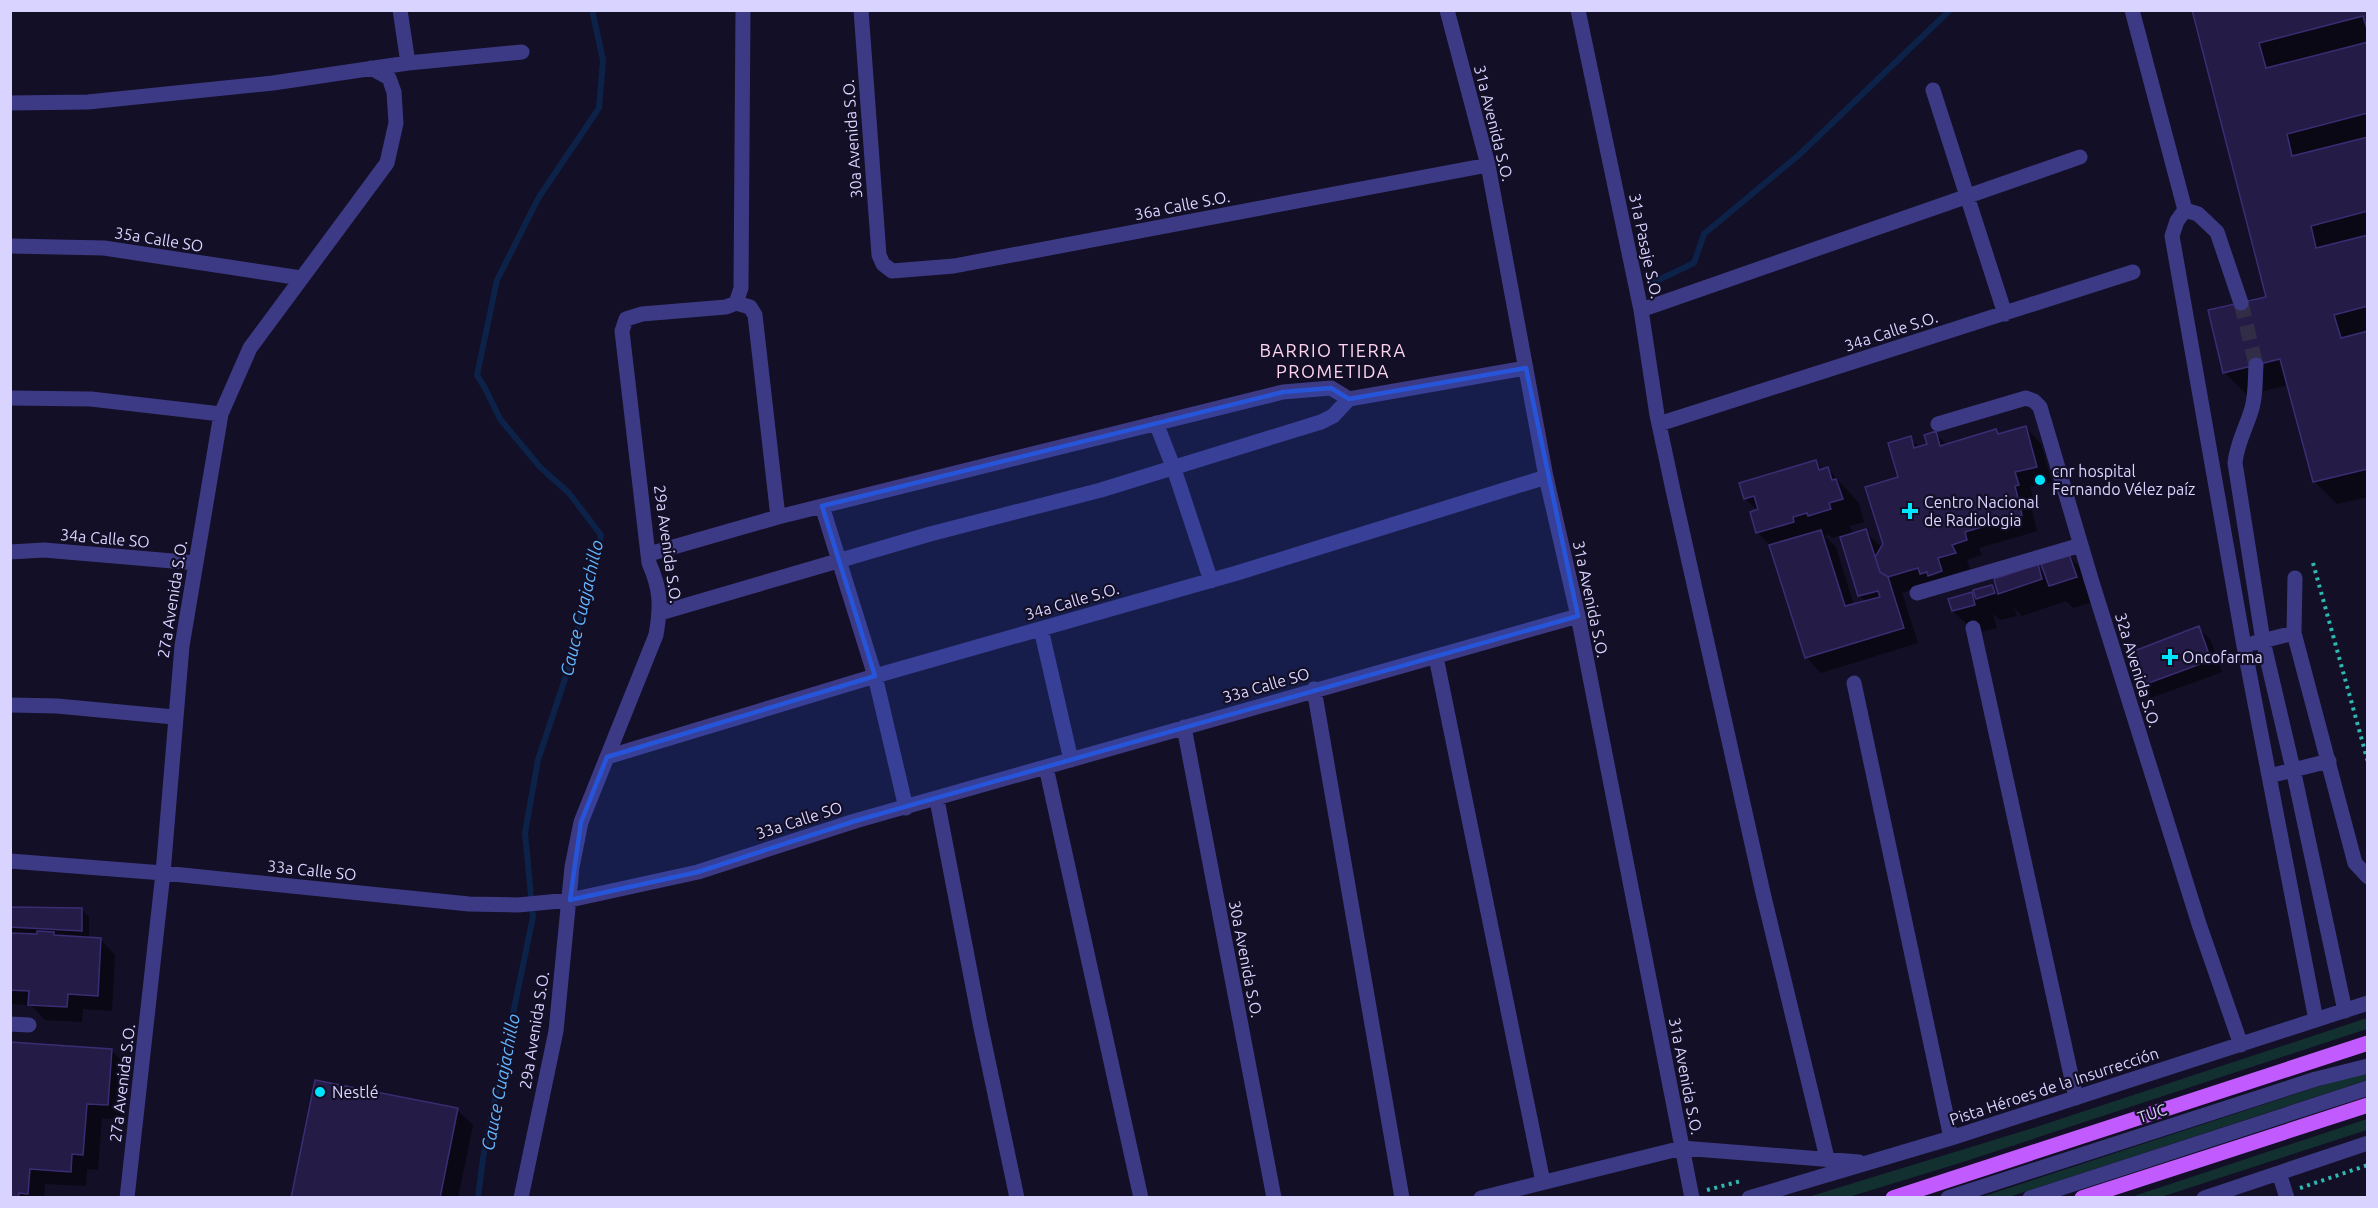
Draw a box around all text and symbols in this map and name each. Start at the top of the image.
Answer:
street label: 31a Avenida S.O. [1471,63,1517,183]
street label: 30a Avenida S.O. [839,79,865,199]
street label: 36a Calle S.O. [1133,187,1231,223]
street label: 31a Pasaje S.O. [1626,192,1666,300]
street label: 35a Calle SO [113,223,205,255]
street label: 34a Calle S.O. [1842,307,1940,355]
district label: BARRIO TIERRA PROMETIDA [1259,340,1407,381]
place label: cnr hospital Fernando Vélez paíz [2052,462,2195,498]
marker: cnr hospital Fernando Vélez paíz [2033,473,2047,487]
street label: 29a Avenida S.O. [651,484,685,604]
place label: Centro Nacional de Radiologia [1924,493,2039,529]
marker: Centro Nacional de Radiologia [1901,502,1919,520]
street label: 34a Calle SO [60,525,150,551]
water label: Cauce Cuajachillo [556,538,606,678]
street label: 27a Avenida S.O. [154,539,190,659]
street label: 31a Avenida S.O. [1570,539,1612,659]
street label: 34a Calle S.O. [1023,579,1121,623]
street label: 32a Avenida S.O. [2112,610,2164,730]
place label: Oncofarma [2182,648,2263,666]
marker: Oncofarma [2163,650,2177,664]
street label: 33a Calle SO [1220,664,1312,706]
street label: 33a Calle SO [754,798,844,842]
street label: 33a Calle SO [266,856,358,884]
street label: 30a Avenida S.O. [1226,899,1266,1019]
street label: 29a Avenida S.O. [516,970,552,1090]
water label: Cauce Cuajachillo [477,1012,523,1152]
street label: 31a Avenida S.O. [1666,1016,1706,1136]
street label: 27a Avenida S.O. [106,1023,138,1143]
street label: Pista Héroes de la Insurrección [1947,1044,2161,1128]
place label: Nestlé [332,1083,379,1101]
marker: Nestlé [313,1085,327,1099]
street label: TUC [2135,1100,2169,1126]

